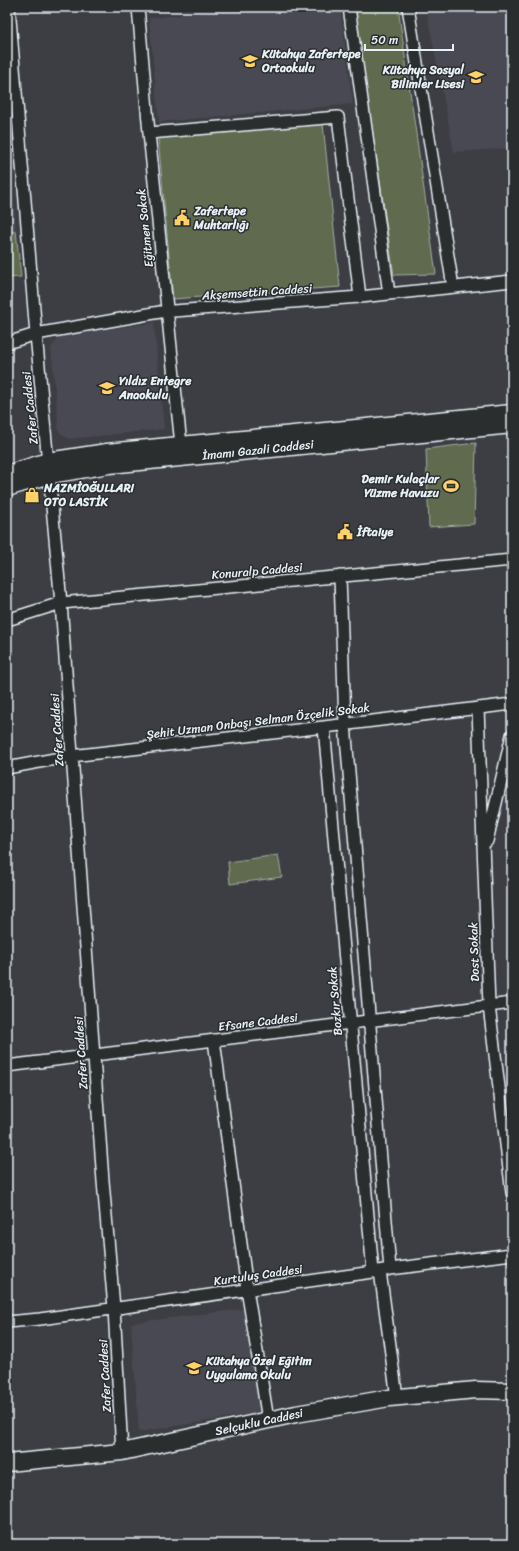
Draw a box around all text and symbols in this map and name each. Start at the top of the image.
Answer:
scale bar [365,26,453,52]
text: 50 m [371,29,398,51]
place label: Kütahya Zafertepe Ortaokulu [261,43,361,79]
school or university icon: Kütahya Zafertepe Ortaokulu [241,52,259,70]
place label: Kütahya Sosyal Bilimler Lisesi [382,59,465,95]
school or university icon: Kütahya Sosyal Bilimler Lisesi [467,68,485,86]
street label: Eğitmen Sokak [130,187,160,268]
place label: Zafertepe Muhtarlığı [193,200,249,236]
public building icon: Zafertepe Muhtarlığı [173,209,191,227]
street label: Akşemsettin Caddesi [200,277,313,307]
street label: Zafer Caddesi [15,370,45,446]
place label: Yıldız Entegre Anaokulu [118,370,192,406]
school or university icon: Yıldız Entegre Anaokulu [98,379,116,397]
street label: İmamı Gazali Caddesi [200,433,315,467]
place label: Demir Kulaçlar Yüzme Havuzu [362,468,440,504]
place label: NAZMİOĞULLARI OTO LASTİK [43,477,135,513]
sports icon: Demir Kulaçlar Yüzme Havuzu [442,477,460,495]
shop icon: NAZMİOĞULLARI OTO LASTİK [23,486,41,504]
place label: İftaiye [356,521,393,543]
public building icon: İftaiye [336,523,354,541]
street label: Konuralp Caddesi [211,556,304,586]
street label: Zafer Caddesi [43,692,71,767]
street label: Şehit Uzman Onbaşı Selman Özçelik Sokak [145,696,372,746]
street label: Dost Sokak [462,921,486,982]
street label: Bozkır Sokak [321,965,349,1037]
street label: Efsane Caddesi [217,1006,300,1038]
street label: Zafer Caddesi [67,1015,95,1090]
street label: Kurtuluş Caddesi [212,1258,304,1292]
street label: Zafer Caddesi [92,1338,118,1413]
place label: Kütahya Özel Eğitim Uygulama Okulu [205,1350,313,1386]
school or university icon: Kütahya Özel Eğitim Uygulama Okulu [185,1359,203,1377]
street label: Selçuklu Caddesi [213,1402,306,1442]

